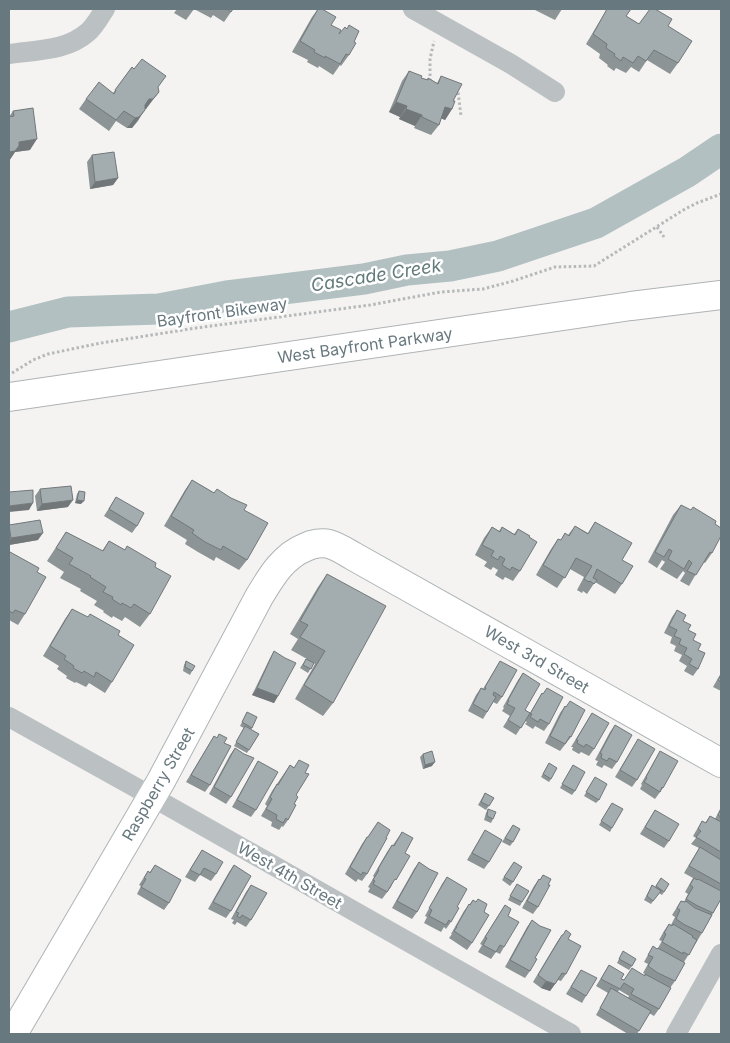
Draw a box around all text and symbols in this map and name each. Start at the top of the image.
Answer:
water label: Cascade Creek [309,254,444,296]
street label: Bayfront Bikeway [155,293,289,331]
street label: West Bayfront Parkway [276,323,454,367]
street label: West 3rd Street [481,621,593,697]
street label: Raspberry Street [117,724,199,844]
street label: West 4th Street [234,837,346,913]

